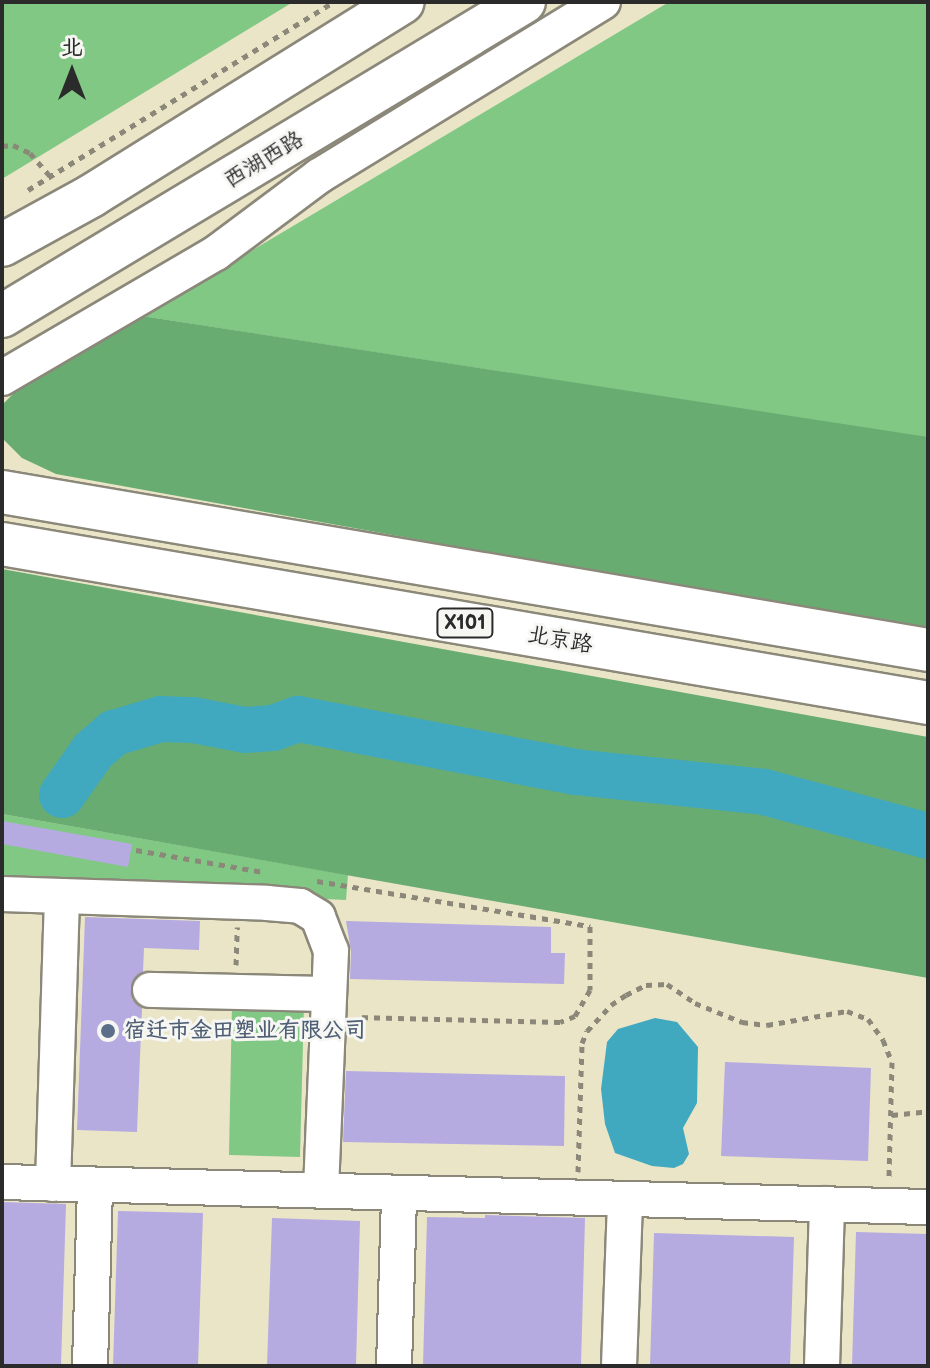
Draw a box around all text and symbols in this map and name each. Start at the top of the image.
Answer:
north arrow [32,32,112,112]
text: 北 [61,34,83,61]
street label: 西湖西路 [219,126,309,194]
road number: X101 [435,607,495,639]
street label: 北京路 [525,621,595,659]
place label: 宿迁市金田塑业有限公司 [124,1018,366,1044]
marker: 宿迁市金田塑业有限公司 [99,1022,117,1040]

